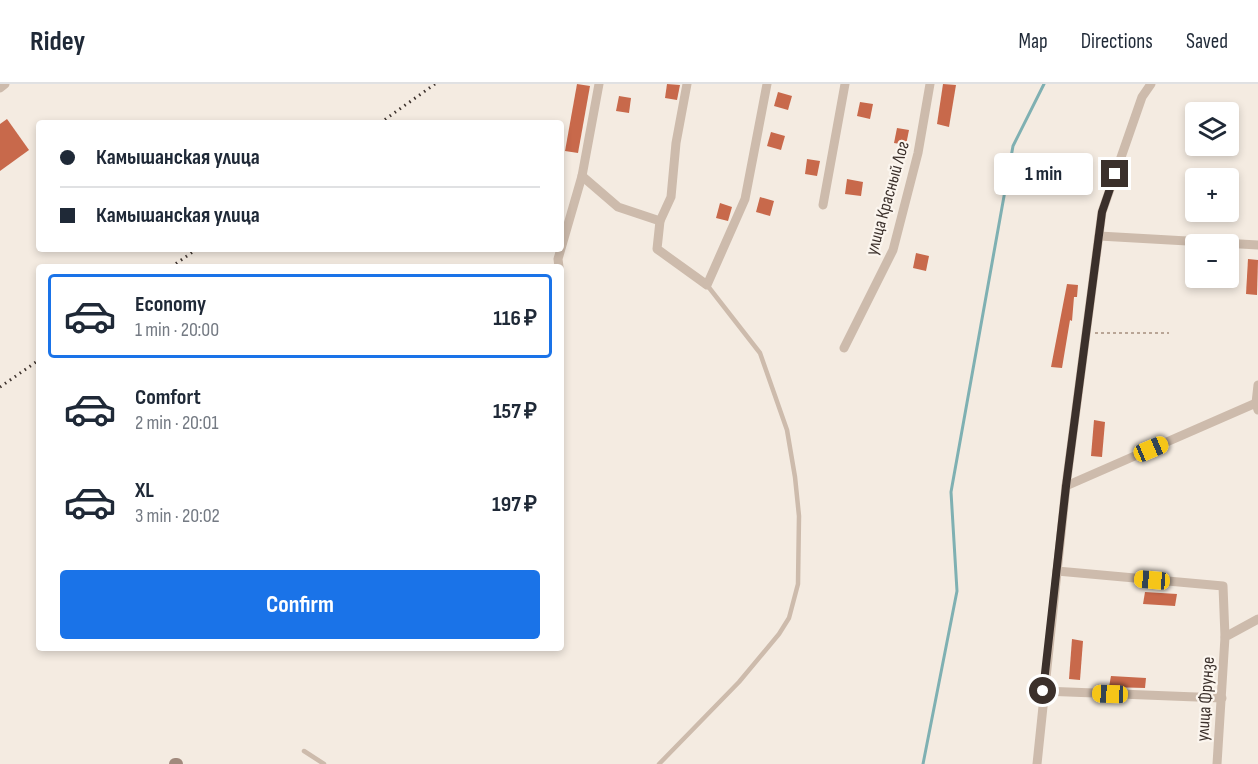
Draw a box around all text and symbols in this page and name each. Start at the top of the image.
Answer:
text: Ridey [30,25,85,58]
text: Map [1018,29,1048,54]
text: Directions [1081,29,1153,54]
text: Saved [1186,29,1228,54]
map controls [1185,102,1239,288]
button: layers [1185,102,1239,156]
street label: улица Красный Лог [861,139,914,258]
text: Камышанская улица [96,144,260,171]
callout: 1 min [995,153,1094,195]
route end [1101,160,1128,187]
text: 1 min [1025,162,1062,186]
button: + [1185,168,1239,222]
text: Камышанская улица [96,202,260,229]
button: − [1185,234,1239,288]
icon: car [63,289,117,343]
text: Economy [135,291,206,318]
text: 116 ₽ [493,305,537,332]
text: 1 min · 20:00 [135,318,219,342]
icon: car [63,382,117,436]
text: Comfort [135,384,201,411]
text: 157 ₽ [493,398,537,425]
text: 2 min · 20:01 [135,411,218,435]
car [1131,434,1171,464]
icon: car [63,475,117,529]
text: XL [135,477,154,504]
text: 197 ₽ [492,491,537,518]
text: 3 min · 20:02 [135,504,220,528]
car [1133,569,1171,591]
button: Confirm [60,570,540,639]
street label: улица Фрунзе [1192,656,1219,742]
route start [1029,677,1056,704]
car [1092,684,1128,704]

